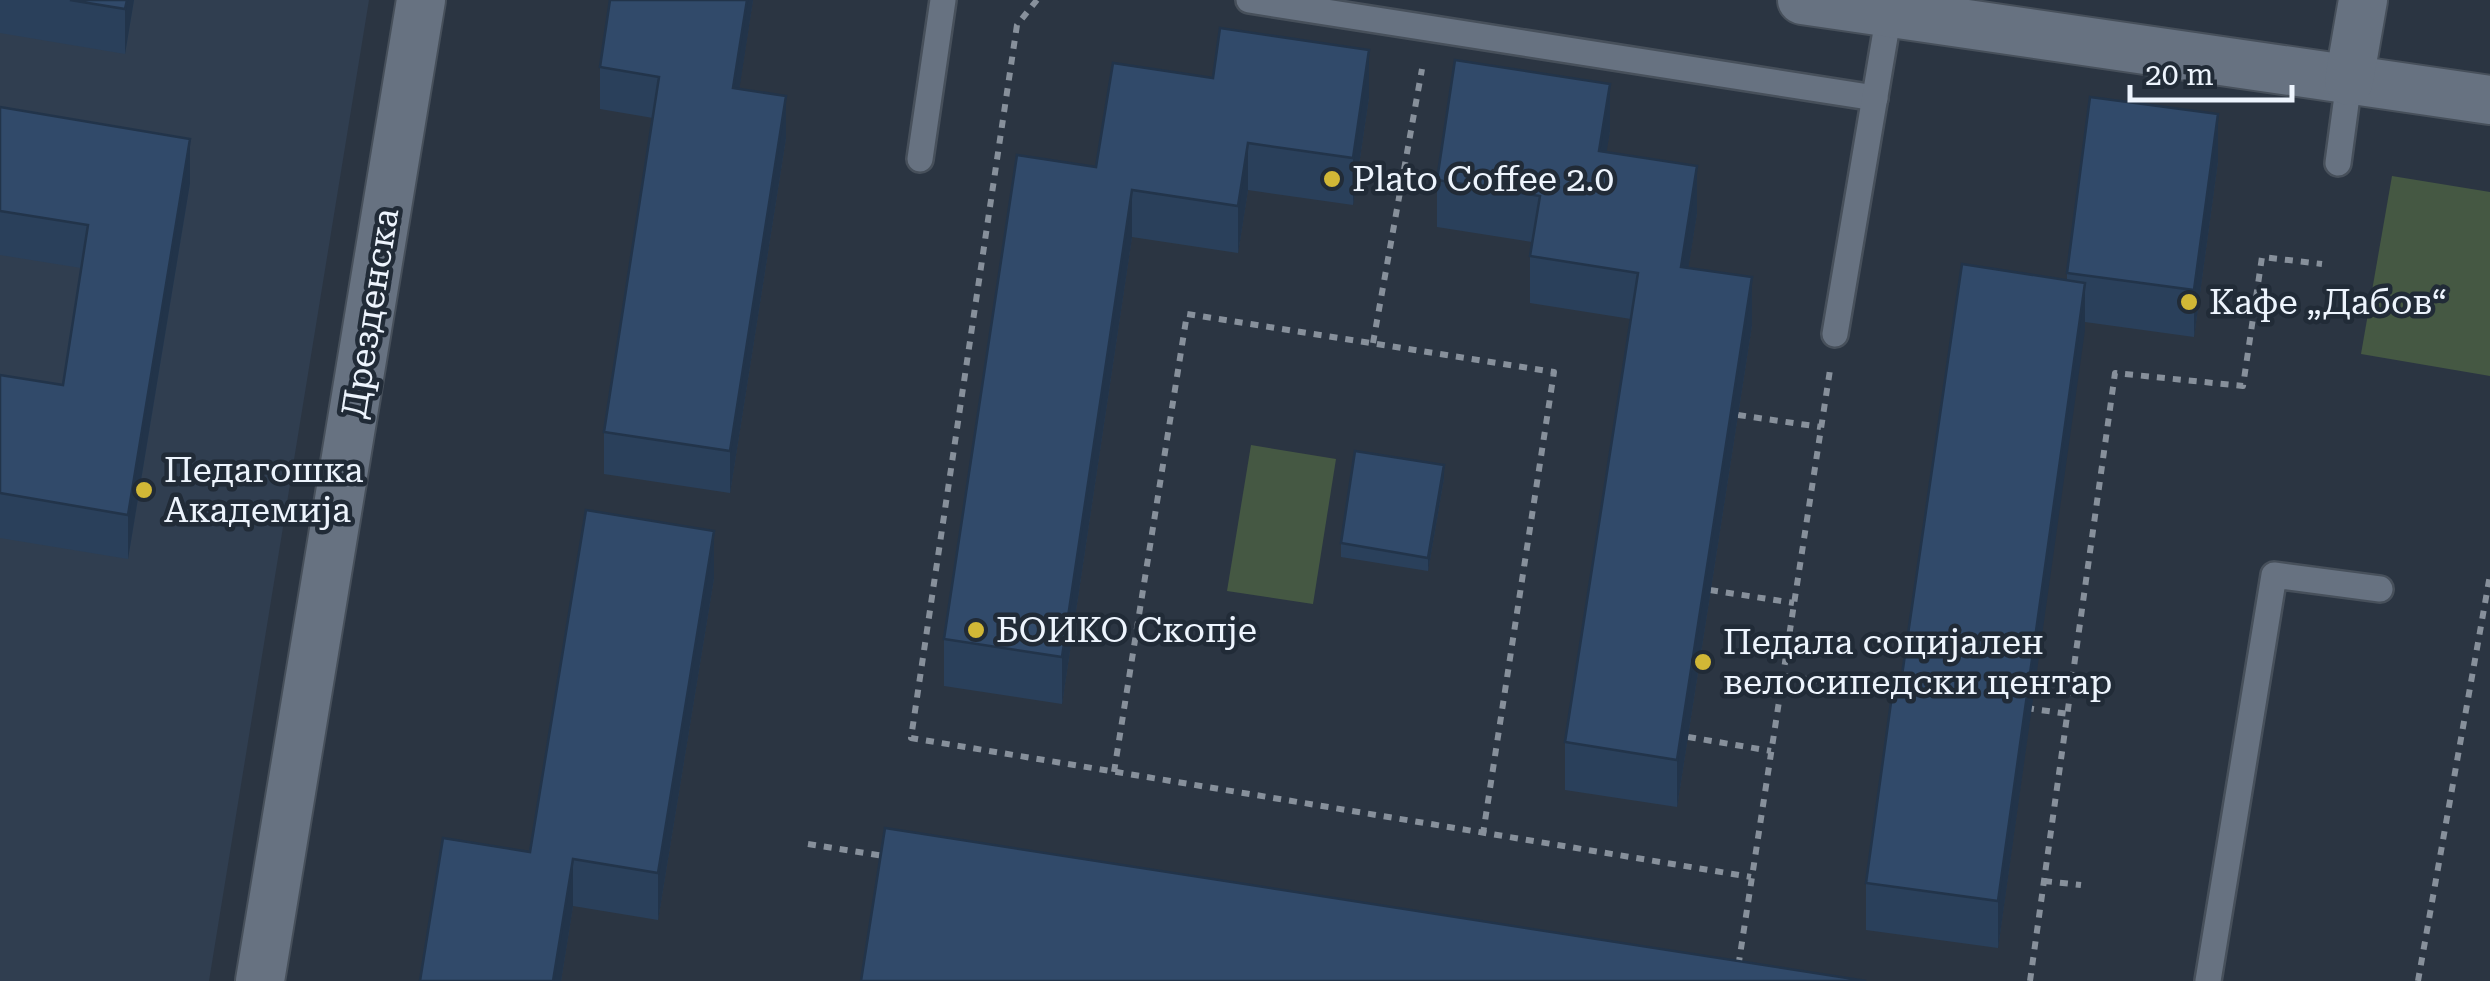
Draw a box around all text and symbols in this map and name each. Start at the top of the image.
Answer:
scale bar [2130,40,2292,102]
text: 20 m [2145,57,2214,92]
place label: Plato Coffee 2.0 [1352,159,1614,200]
marker: Plato Coffee 2.0 [1321,168,1343,190]
street label: Дрезденска [334,205,407,421]
place label: Кафе „Дабов“ [2209,282,2447,323]
marker: Кафе „Дабов“ [2178,291,2200,313]
place label: Педагошка Академија [164,450,363,531]
marker: Педагошка Академија [133,479,155,501]
place label: БОИКО Скопје [996,610,1257,651]
marker: БОИКО Скопје [965,619,987,641]
place label: Педала социјален велосипедски центар [1723,622,2112,703]
marker: Педала социјален велосипедски центар [1692,651,1714,673]

